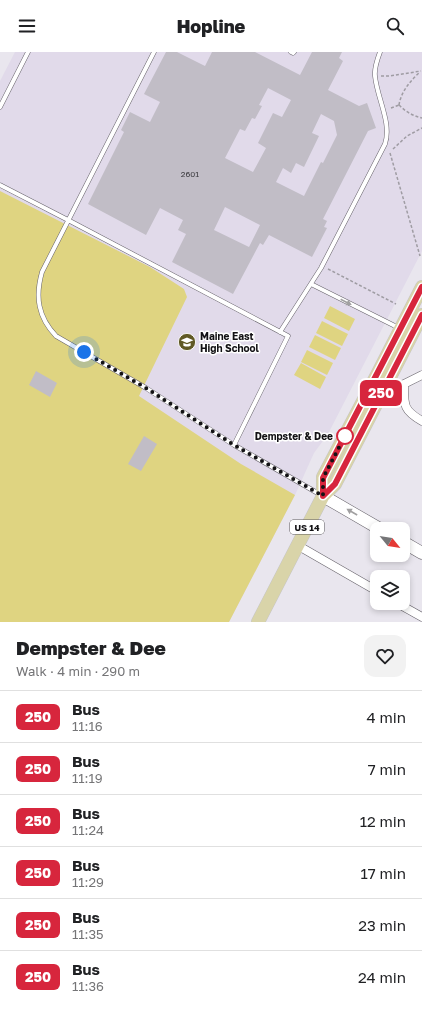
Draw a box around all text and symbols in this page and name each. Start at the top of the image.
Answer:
icon: menu [16,15,38,37]
text: Hopline [177,15,245,37]
icon: search [384,15,406,37]
house number: 2601 [181,169,199,179]
one-way arrow [340,298,352,305]
place label: Maine East High School [200,330,260,354]
school or university icon: Maine East High School [177,332,197,352]
your location [74,342,94,362]
line badge: 250 [358,380,404,406]
text: 250 [368,384,394,401]
marker: Dempster & Dee [336,427,354,445]
place label: Dempster & Dee [255,430,333,442]
one-way arrow [346,509,357,516]
road number: US 14 [290,520,324,534]
north arrow [370,522,410,562]
map controls [370,522,410,610]
button: layers [370,570,410,610]
button: heart [364,635,406,677]
text: Dempster & Dee [16,636,166,659]
text: Walk · 4 min · 290 m [16,663,140,679]
text: Bus [72,700,100,718]
text: 250 [25,708,51,725]
text: 4 min [367,708,406,726]
text: 11:16 [72,718,103,734]
text: Bus [72,752,100,770]
text: 250 [25,760,51,777]
text: 7 min [368,760,406,778]
text: 11:19 [72,770,103,786]
text: Bus [72,804,100,822]
text: 250 [25,812,51,829]
text: 12 min [360,812,406,830]
text: 11:24 [72,822,104,838]
text: Bus [72,856,100,874]
text: 250 [25,864,51,881]
text: 17 min [361,864,406,882]
text: 11:29 [72,874,104,890]
text: Bus [72,908,100,926]
text: 250 [25,916,51,933]
text: 23 min [358,916,406,934]
text: 11:35 [72,926,104,942]
text: Bus [72,960,100,978]
text: 250 [25,968,51,985]
text: 24 min [358,968,406,986]
text: 11:36 [72,978,104,994]

